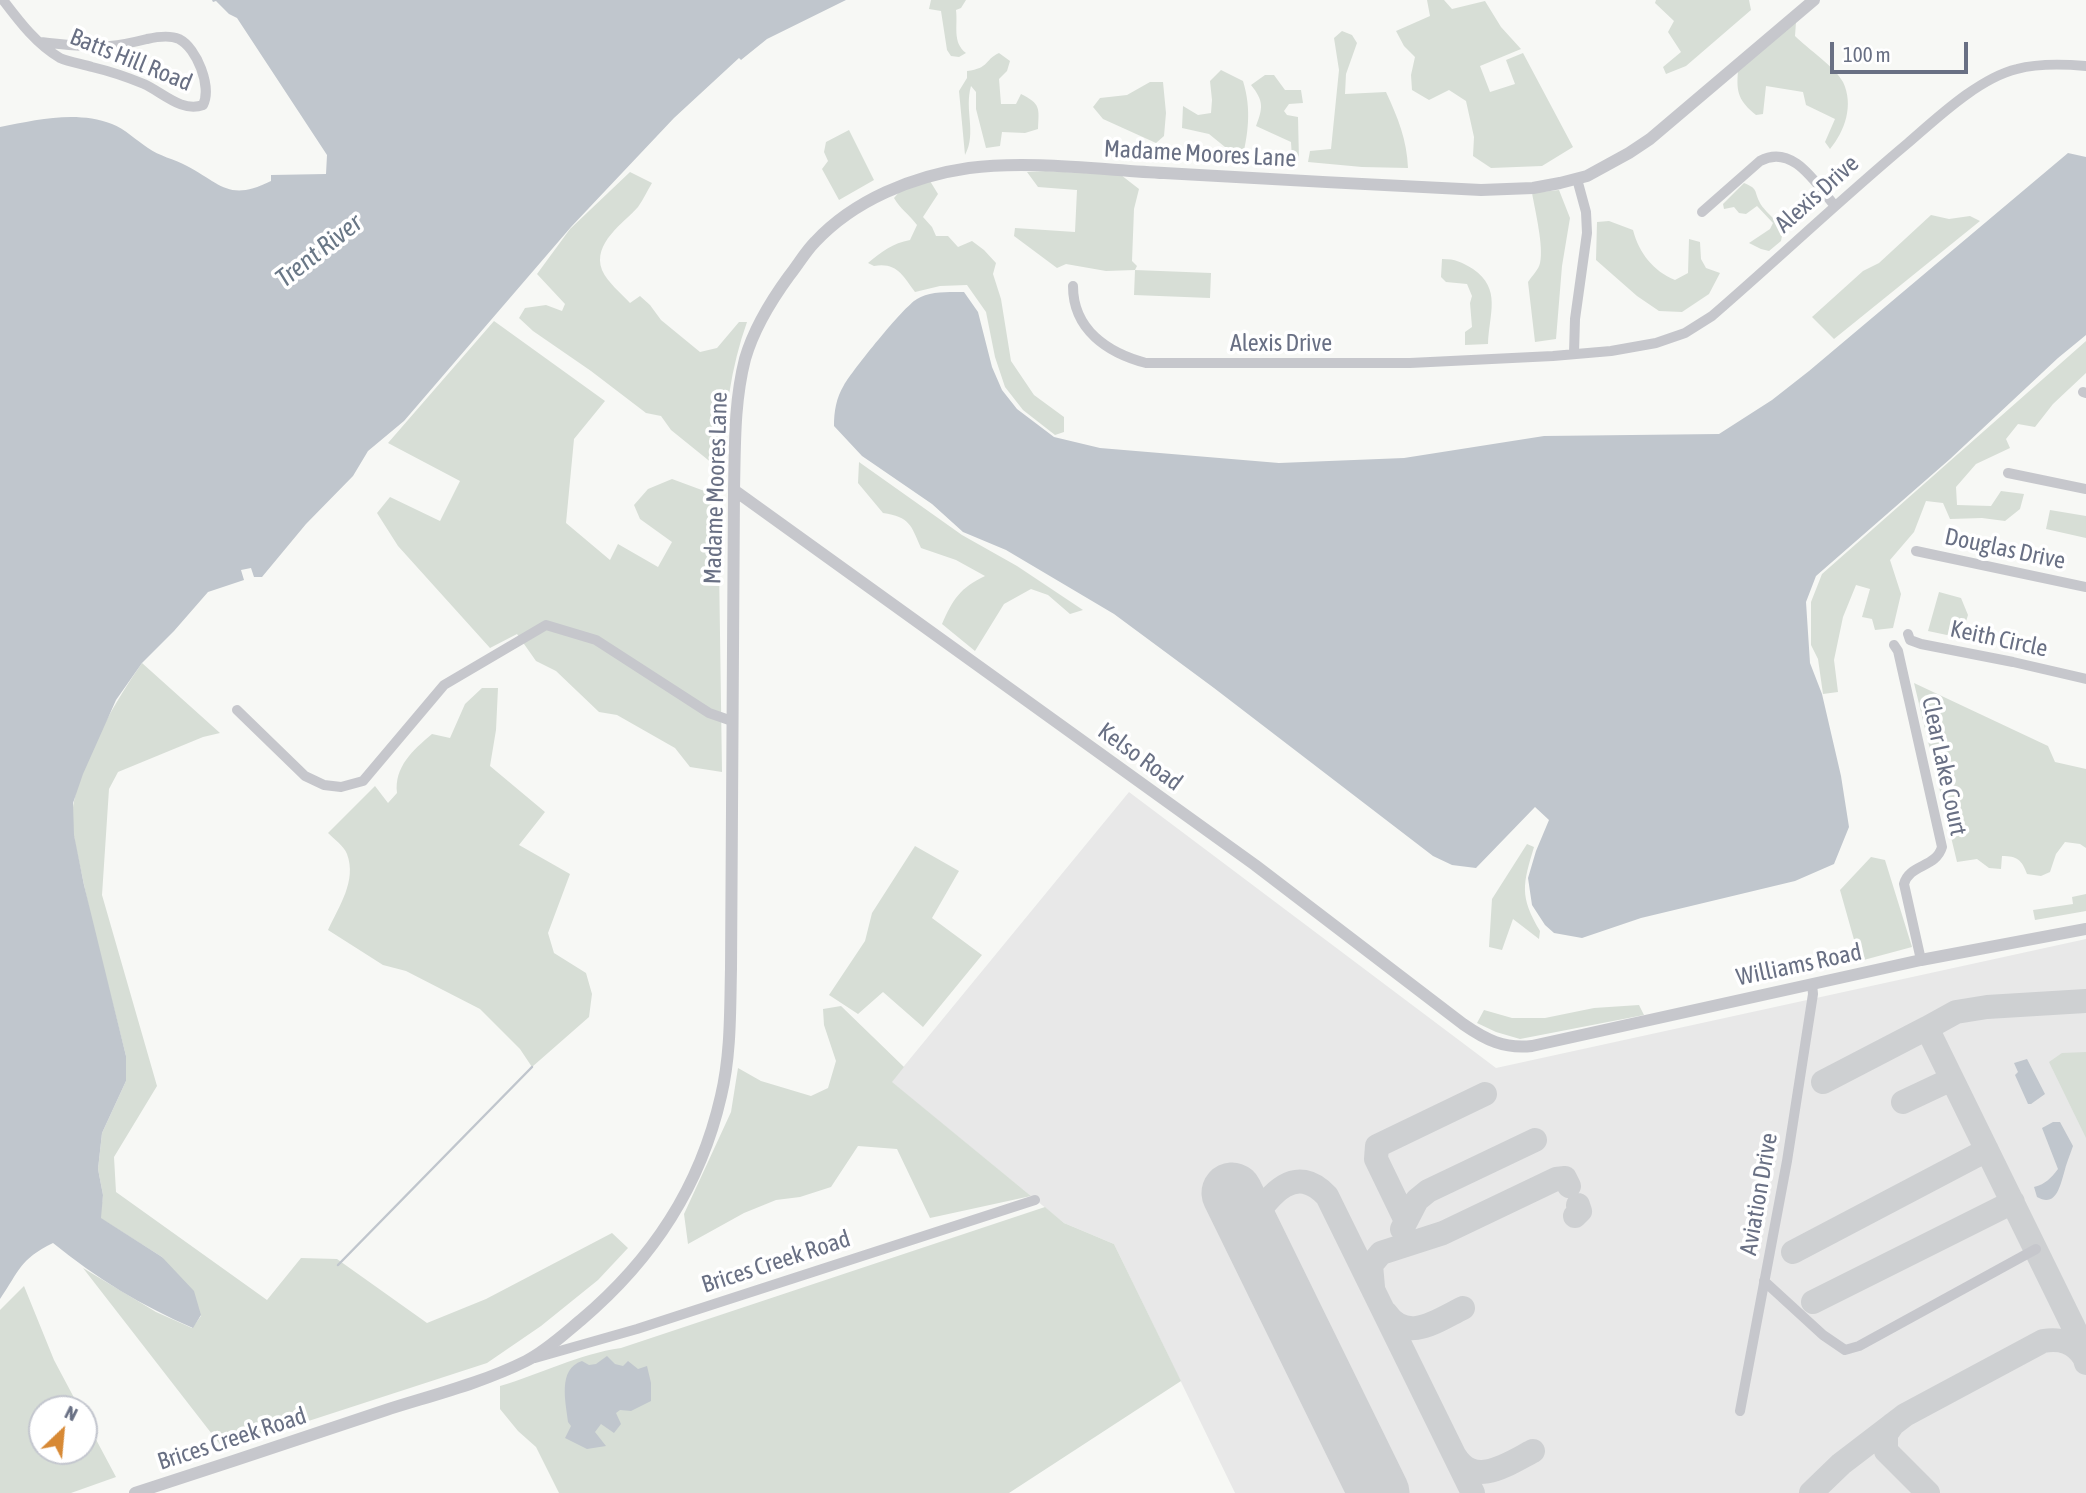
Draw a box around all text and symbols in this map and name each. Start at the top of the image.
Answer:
street label: Batts Hill Road [66,22,196,98]
scale bar [1834,28,1972,72]
text: 100 m [1843,42,1891,66]
street label: Madame Moores Lane [1103,135,1297,173]
street label: Alexis Drive [1769,149,1865,239]
water label: Trent River [270,208,368,294]
street label: Alexis Drive [1230,329,1332,357]
street label: Madame Moores Lane [698,391,734,585]
street label: Douglas Drive [1942,522,2068,576]
street label: Keith Circle [1948,615,2050,663]
street label: Clear Lake Court [1915,694,1973,838]
street label: Kelso Road [1092,717,1188,797]
street label: Williams Road [1734,938,1864,992]
street label: Aviation Drive [1734,1131,1784,1257]
street label: Brices Creek Road [698,1224,854,1300]
north arrow [28,1395,98,1465]
text: N [61,1401,81,1425]
street label: Brices Creek Road [154,1401,310,1477]

